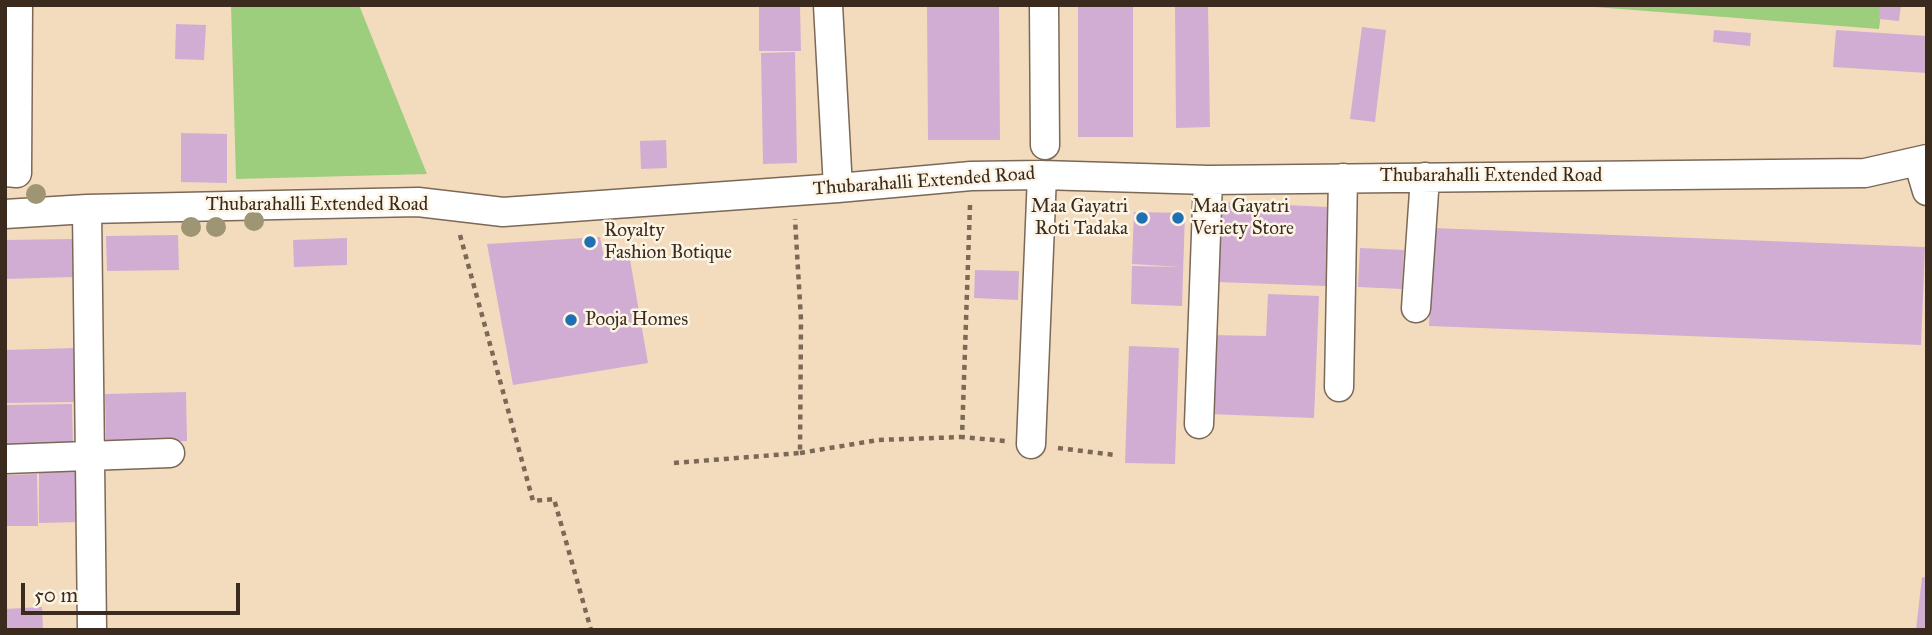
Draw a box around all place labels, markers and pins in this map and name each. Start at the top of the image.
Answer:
place label: Maa Gayatri Roti Tadaka [1031,196,1128,240]
place label: Maa Gayatri Veriety Store [1192,196,1294,240]
marker: Maa Gayatri Roti Tadaka [1134,210,1150,226]
marker: Maa Gayatri Veriety Store [1170,210,1186,226]
place label: Royalty Fashion Botique [604,220,732,264]
marker: Royalty Fashion Botique [582,234,598,250]
place label: Pooja Homes [585,309,688,331]
marker: Pooja Homes [563,312,579,328]

